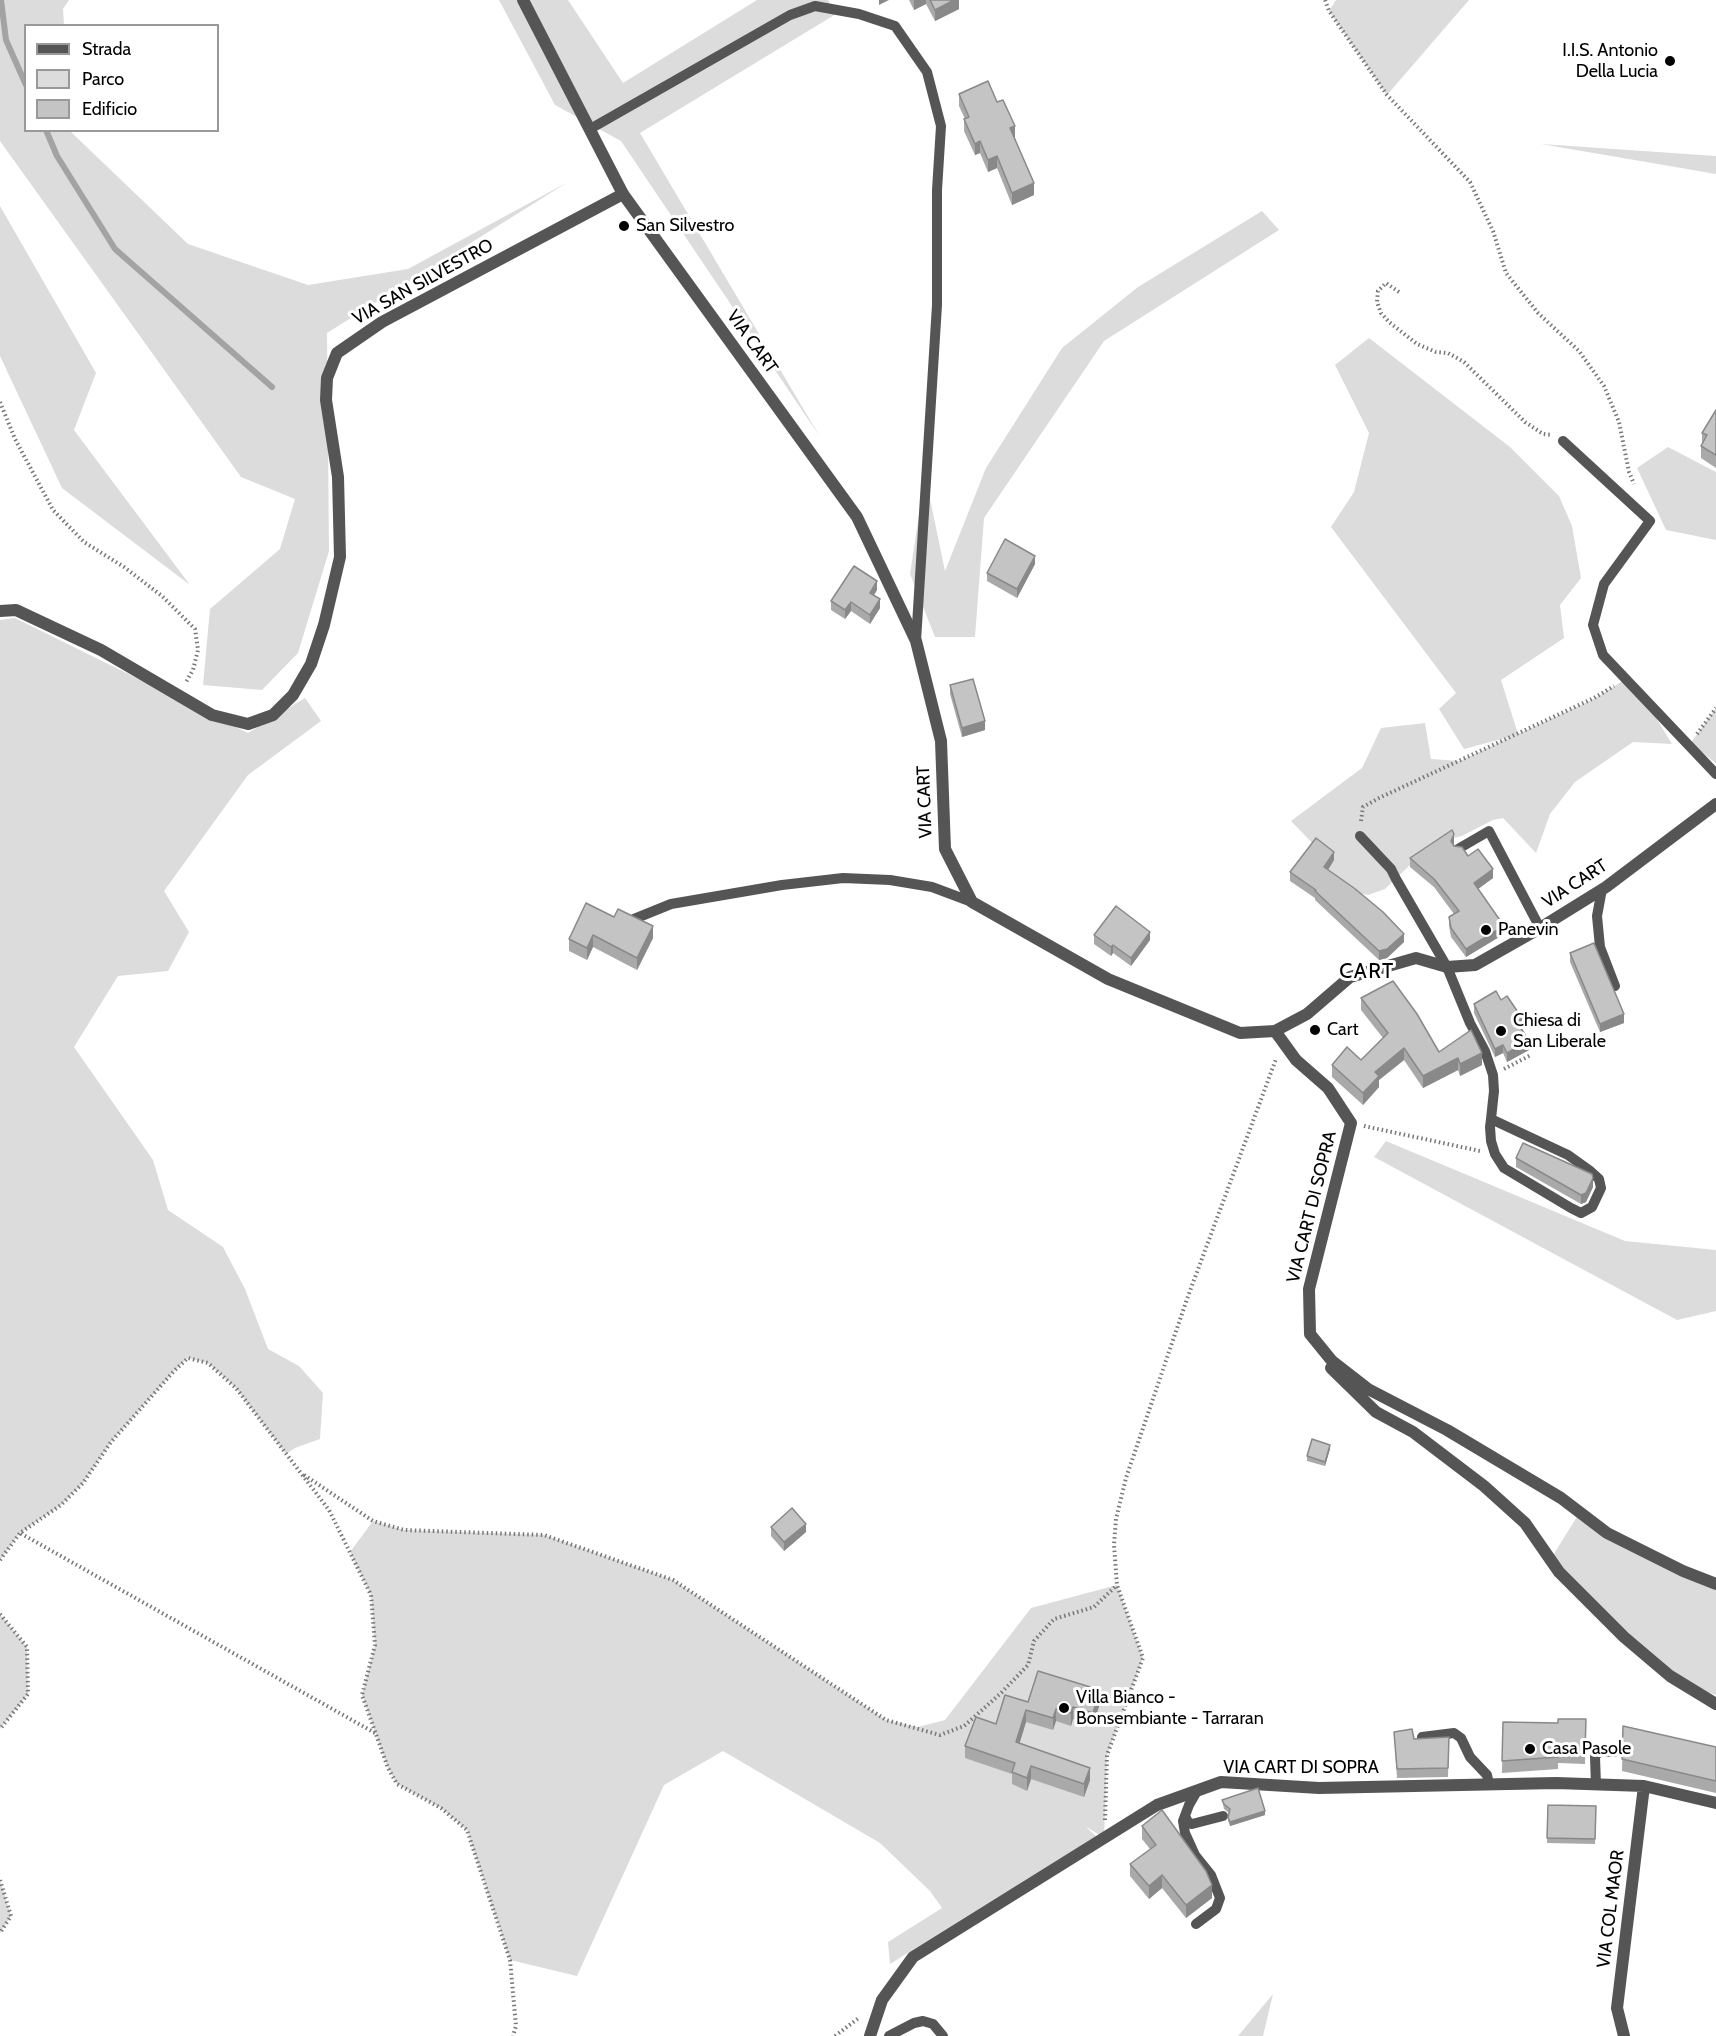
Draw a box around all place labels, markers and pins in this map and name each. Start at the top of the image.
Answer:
place label: I.I.S. Antonio Della Lucia [1562,40,1658,82]
marker: I.I.S. Antonio Della Lucia [1663,54,1677,68]
place label: San Silvestro [636,215,734,237]
marker: San Silvestro [617,219,631,233]
place label: Panevin [1498,919,1559,941]
marker: Panevin [1479,923,1493,937]
place label: Chiesa di San Liberale [1513,1010,1606,1052]
place label: Cart [1327,1019,1358,1041]
marker: Cart [1308,1023,1322,1037]
marker: Chiesa di San Liberale [1494,1024,1508,1038]
place label: Villa Bianco - Bonsembiante - Tarraran [1076,1687,1264,1730]
marker: Villa Bianco - Bonsembiante - Tarraran [1057,1701,1071,1715]
place label: Casa Pasole [1542,1738,1631,1760]
marker: Casa Pasole [1523,1742,1537,1756]

